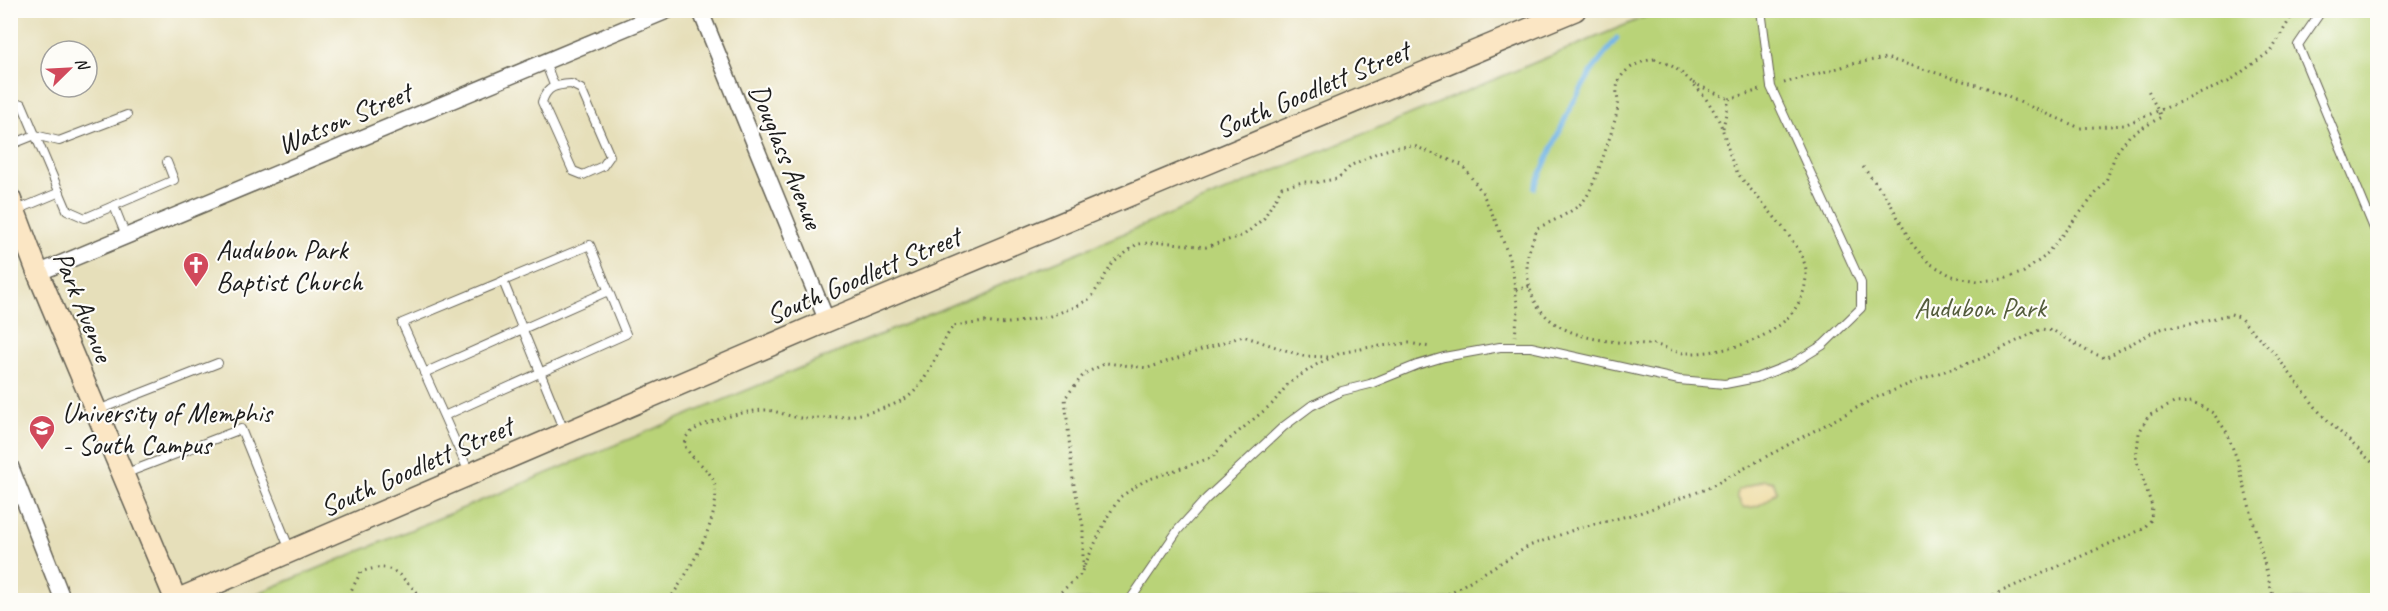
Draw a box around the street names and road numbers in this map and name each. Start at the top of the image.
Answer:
street label: South Goodlett Street [1210,31,1418,146]
street label: Watson Street [272,73,420,162]
street label: Douglass Avenue [742,79,832,236]
street label: South Goodlett Street [761,217,969,332]
street label: Park Avenue [46,246,122,368]
street label: South Goodlett Street [314,407,521,525]

